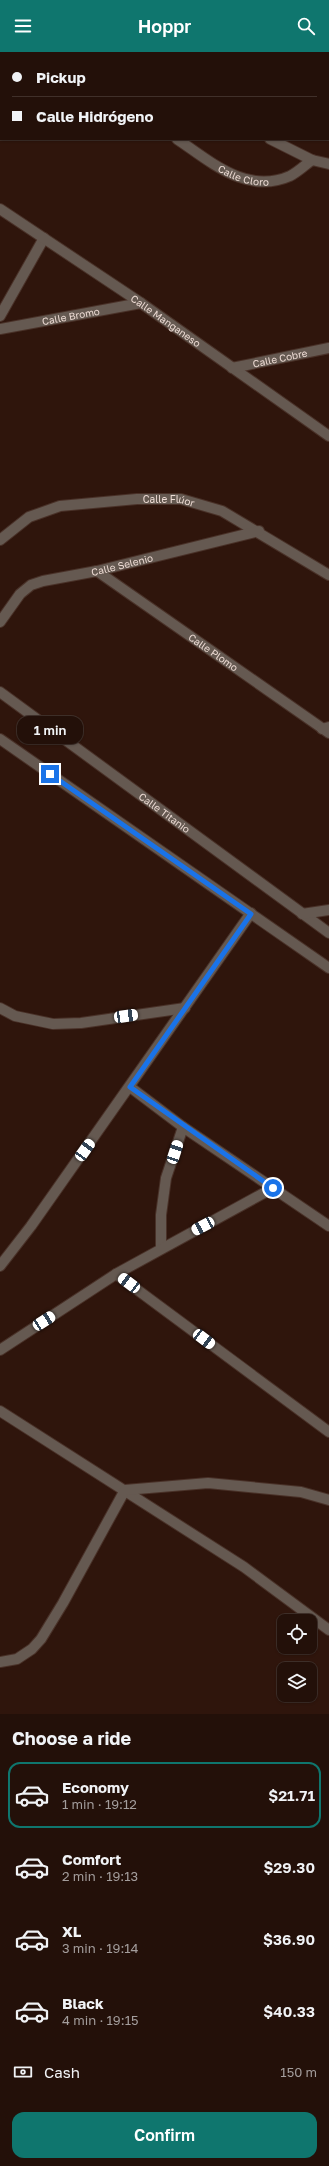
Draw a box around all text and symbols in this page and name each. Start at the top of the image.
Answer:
icon: menu [12,15,34,37]
text: Hoppr [138,15,191,37]
icon: search [295,15,317,37]
text: Pickup [36,68,86,86]
text: Calle Hidrógeno [36,107,153,125]
street label: Calle Cloro [216,162,269,188]
street label: Calle Manganeso [129,292,203,349]
street label: Calle Bromo [41,305,101,327]
street label: Calle Cobre [252,347,309,370]
street label: Calle Flúor [143,493,196,509]
street label: Calle Selenio [90,551,154,578]
street label: Calle Plomo [186,631,240,674]
callout: 1 min [17,716,83,744]
text: 1 min [34,722,66,738]
route end [41,765,59,783]
street label: Calle Titanio [137,790,193,835]
car [113,1008,139,1024]
car [73,1137,97,1163]
car [166,1139,184,1165]
route start [264,1179,282,1197]
car [190,1215,216,1237]
car [116,1271,142,1295]
car [31,1309,57,1333]
car [191,1327,217,1351]
map controls [277,1614,317,1702]
button: locate [277,1614,317,1654]
button: layers [277,1662,317,1702]
text: Choose a ride [12,1727,131,1749]
icon: car [14,1777,50,1813]
text: Economy [62,1778,129,1796]
text: $21.71 [268,1786,315,1804]
text: 1 min · 19:12 [62,1796,137,1812]
icon: car [14,1849,50,1885]
text: Comfort [62,1850,121,1868]
text: $29.30 [263,1858,315,1876]
text: 2 min · 19:13 [62,1868,138,1884]
icon: car [14,1921,50,1957]
text: XL [62,1922,81,1940]
text: $36.90 [263,1930,315,1948]
text: 3 min · 19:14 [62,1940,139,1956]
icon: car [14,1993,50,2029]
text: Black [62,1994,104,2012]
text: $40.33 [263,2002,315,2020]
text: 4 min · 19:15 [62,2012,138,2028]
icon: cash [12,2061,34,2083]
text: Cash [44,2063,80,2081]
text: 150 m [280,2064,317,2080]
button: Confirm [12,2112,317,2158]

